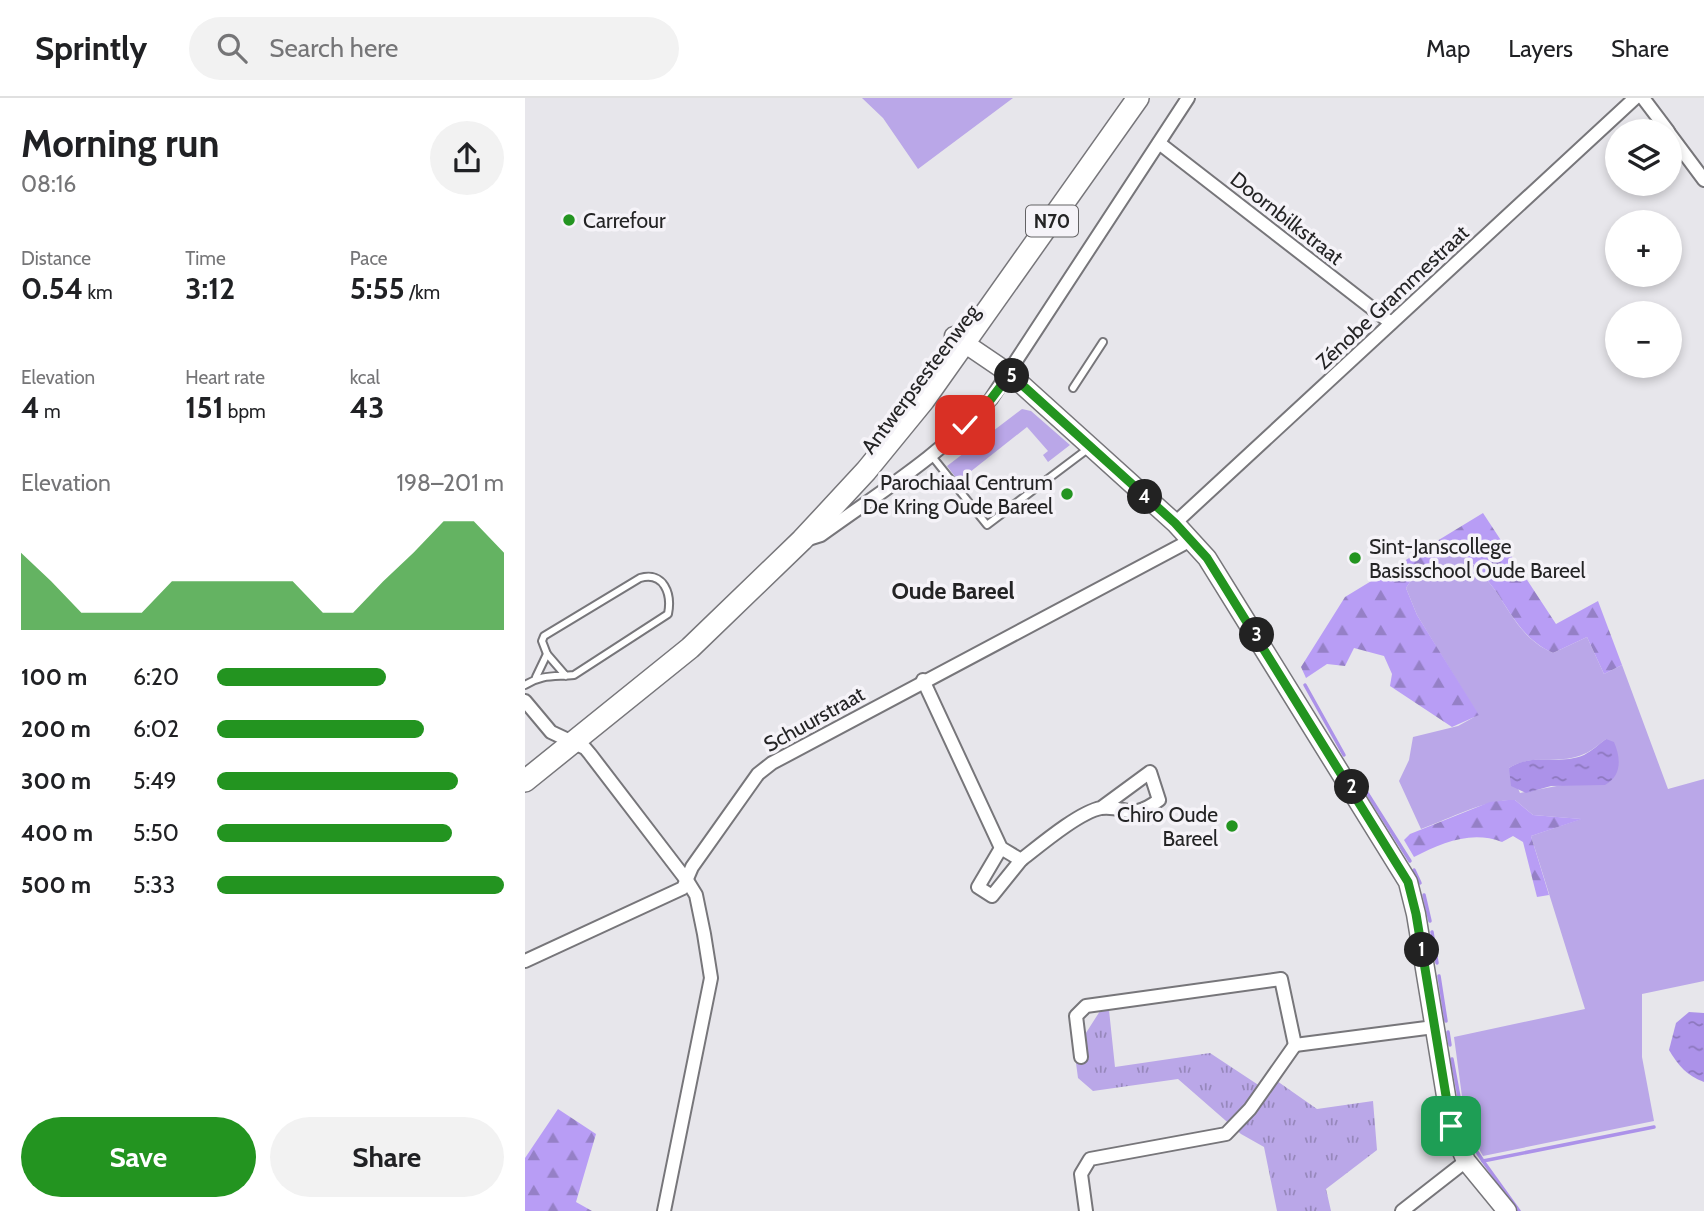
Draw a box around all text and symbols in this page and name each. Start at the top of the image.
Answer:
search box [189,17,679,80]
text: Sprintly [35,28,147,68]
icon: search [213,29,251,67]
text: Search here [269,32,398,64]
text: Map [1426,34,1470,63]
text: Layers [1508,34,1573,63]
text: Share [1611,34,1669,63]
map controls [1605,119,1682,378]
button: layers [1605,119,1682,196]
text: Morning run [21,120,220,167]
button: share [430,121,504,195]
street label: Doornbilkstraat [1226,166,1348,270]
text: 08:16 [21,170,76,198]
road number: N70 [1026,206,1078,237]
place label: Carrefour [583,208,666,233]
button: + [1605,210,1682,287]
marker: Carrefour [561,212,577,228]
street label: Zénobe Grammestraat [1311,220,1473,374]
text: Distance [21,247,91,270]
text: Time [185,247,226,270]
text: Pace [350,247,388,270]
text: 0.54 [21,270,83,307]
text: 3:12 [185,270,235,307]
text: 5:55 [350,270,405,307]
text: km [83,281,113,304]
text: /km [405,281,440,304]
street label: Antwerpsesteenweg [856,299,985,459]
button: − [1605,301,1682,378]
pin: 5 [995,358,1029,394]
text: 5 [1006,364,1017,387]
text: Elevation [21,366,95,389]
text: Heart rate [185,366,265,389]
text: kcal [350,366,380,389]
text: 4 [21,389,40,426]
text: 151 [185,389,224,426]
text: 43 [350,389,384,426]
pin [935,395,995,455]
text: m [40,400,61,423]
text: bpm [224,400,266,423]
icon: check [946,406,984,444]
text: Elevation [21,469,111,497]
text: 198–201 m [396,469,504,497]
place label: Parochiaal Centrum De Kring Oude Bareel [863,470,1053,519]
pin: 4 [1127,480,1163,514]
text: 4 [1139,485,1150,508]
marker: Parochiaal Centrum De Kring Oude Bareel [1059,486,1075,502]
place label: Sint-Janscollege Basisschool Oude Bareel [1369,534,1586,583]
marker: Sint-Janscollege Basisschool Oude Bareel [1347,550,1363,566]
district label: Oude Bareel [891,577,1015,605]
pin: 3 [1239,618,1275,652]
text: 3 [1251,623,1262,646]
text: 100 m [21,663,87,691]
text: 6:20 [133,663,179,691]
street label: Schuurstraat [759,681,869,757]
text: 200 m [21,715,91,743]
text: 6:02 [133,715,179,743]
text: 300 m [21,767,91,795]
text: 5:49 [133,767,177,795]
pin: 2 [1335,770,1369,804]
text: 2 [1346,775,1357,798]
place label: Chiro Oude Bareel [1117,802,1218,851]
marker: Chiro Oude Bareel [1224,818,1240,834]
text: 400 m [21,819,93,847]
text: 5:50 [133,819,179,847]
text: 500 m [21,871,91,899]
text: 5:33 [133,871,175,899]
pin: 1 [1405,932,1439,968]
text: 1 [1418,938,1425,961]
pin [1421,1096,1481,1156]
icon: arrive [1432,1107,1470,1145]
button: Save [21,1117,256,1197]
button: Share [270,1117,504,1197]

